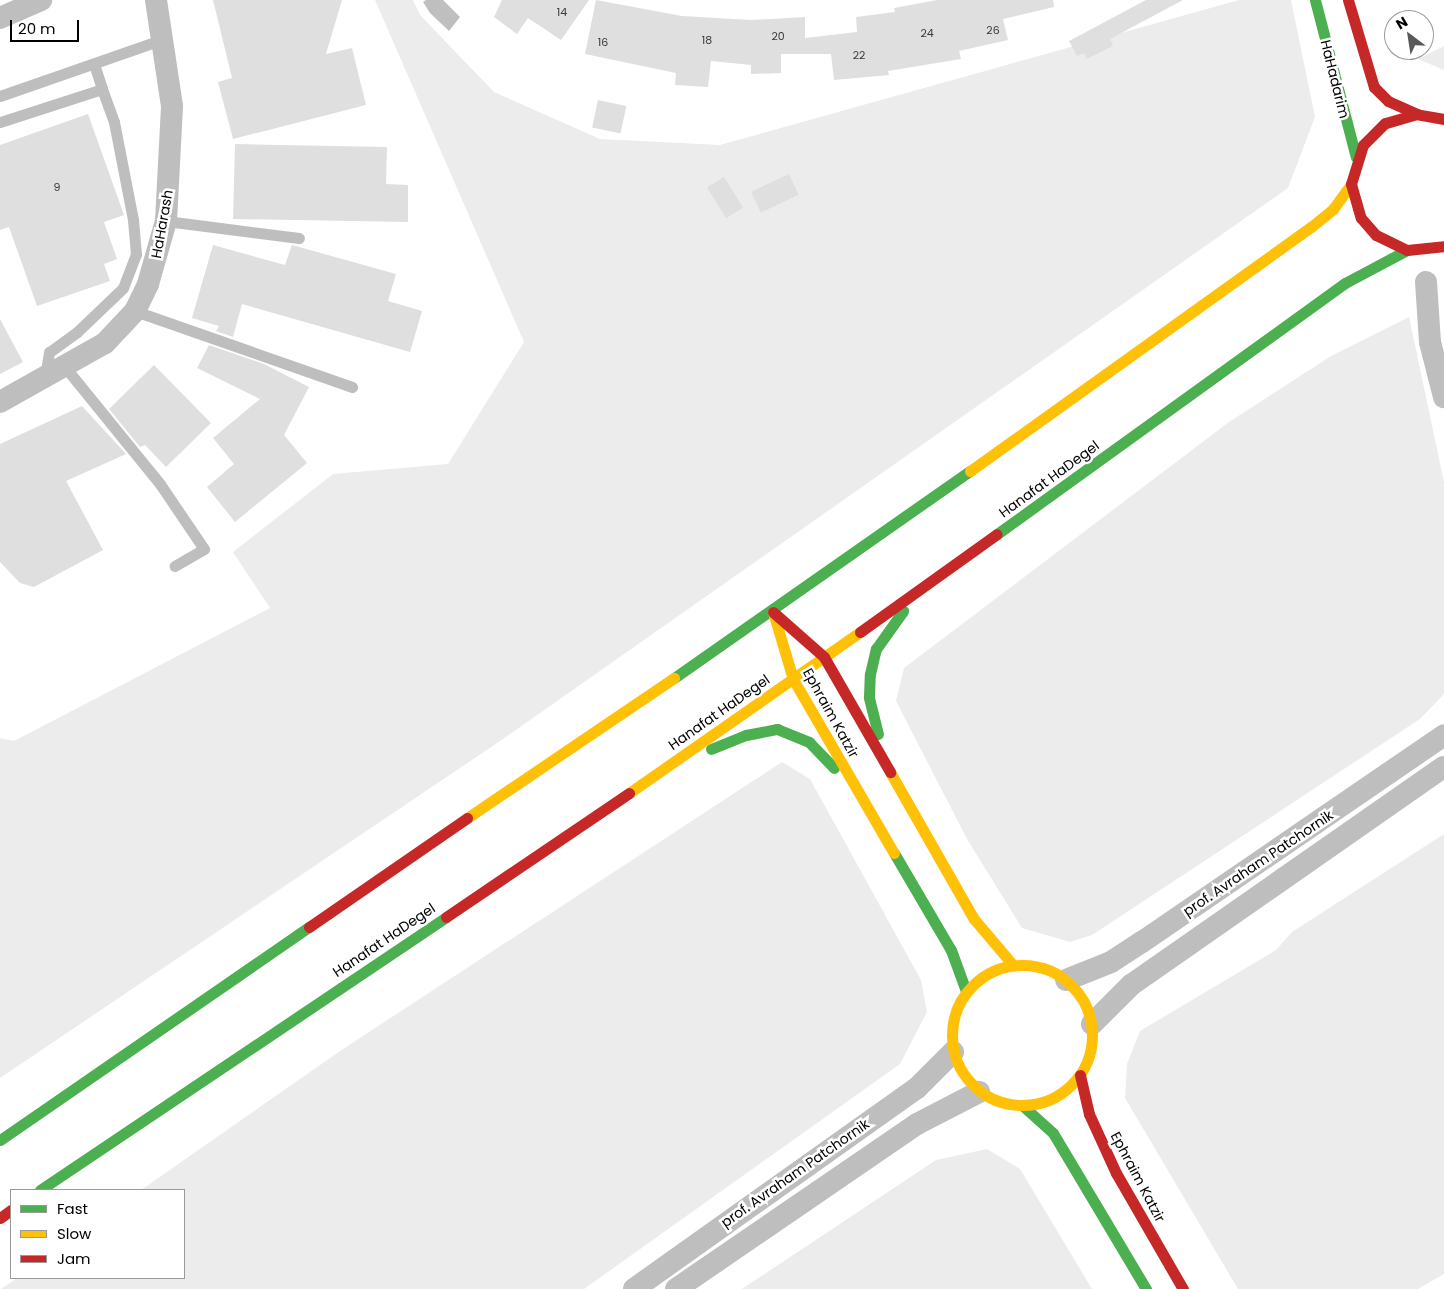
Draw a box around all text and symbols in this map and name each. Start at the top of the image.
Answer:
house number: 14 [557,5,567,19]
scale bar [12,10,81,42]
north arrow [1384,10,1434,60]
text: N [1392,12,1411,34]
text: 20 m [18,18,56,39]
house number: 26 [986,23,1000,37]
house number: 24 [920,26,934,40]
house number: 20 [771,29,785,43]
house number: 18 [702,33,712,47]
house number: 16 [598,35,608,49]
street label: HaHadarim [1317,38,1353,120]
house number: 22 [853,48,865,62]
house number: 9 [54,180,60,194]
street label: HaHarash [148,188,176,260]
street label: Hanafat HaDegel [996,437,1102,521]
street label: Ephraim Katzir [799,665,863,761]
street label: Hanafat HaDegel [665,671,773,753]
street label: prof. Avraham Patchornik [1180,806,1336,920]
street label: Hanafat HaDegel [330,900,438,980]
street label: prof. Avraham Patchornik [718,1115,872,1231]
street label: Ephraim Katzir [1107,1129,1169,1225]
legend [10,1189,185,1279]
text: Fast [57,1198,88,1219]
text: Slow [57,1223,91,1244]
text: Jam [57,1248,91,1269]

